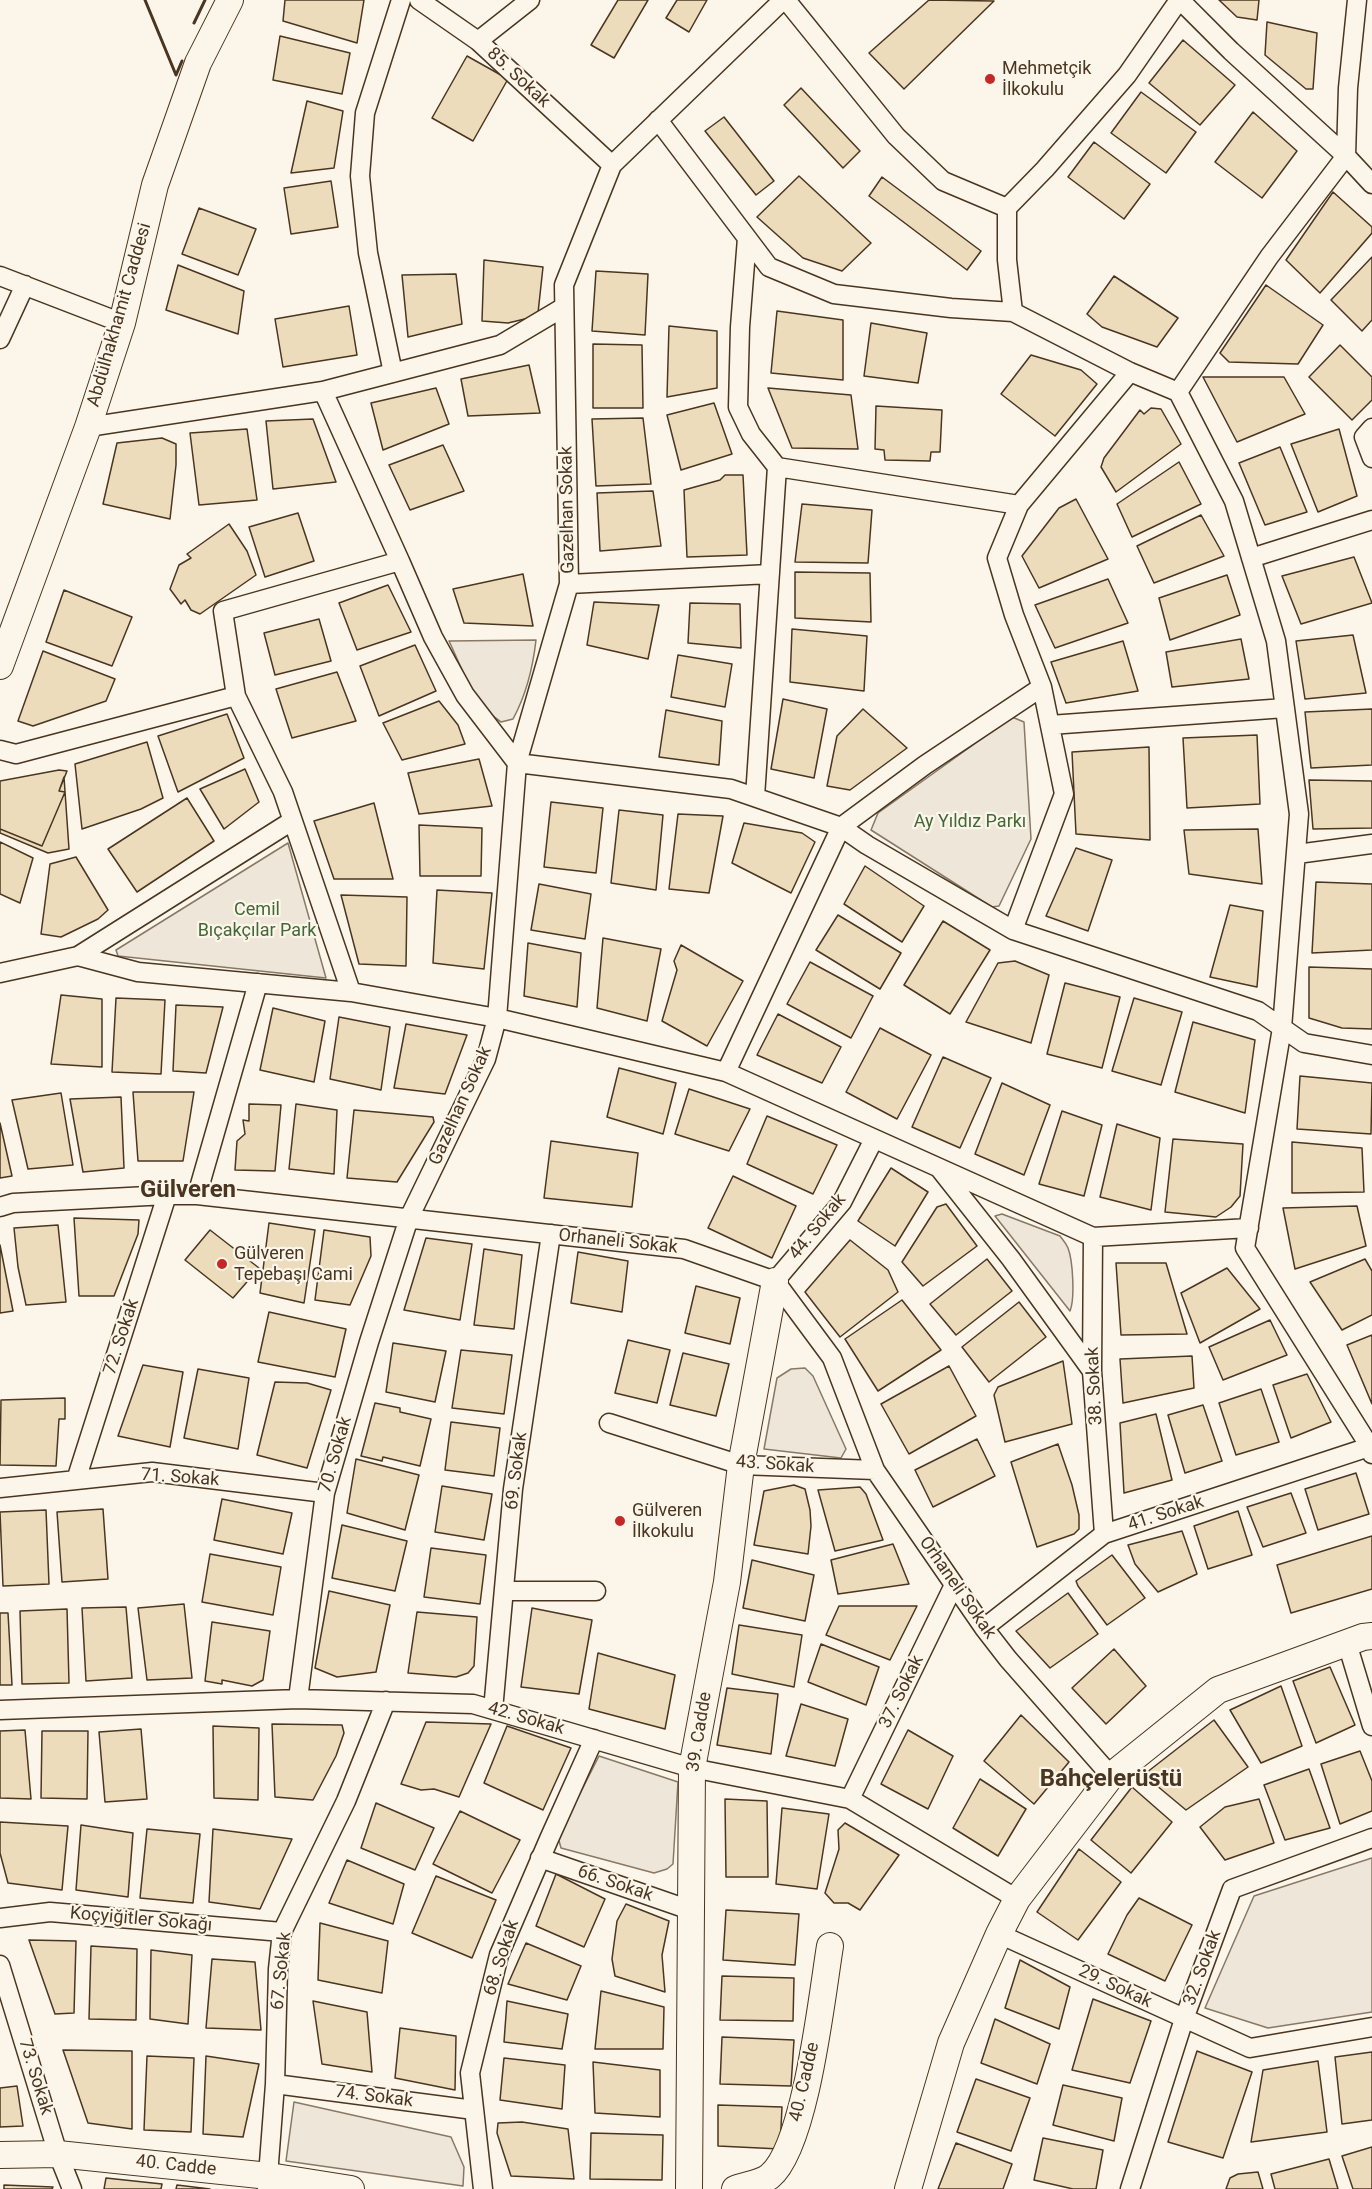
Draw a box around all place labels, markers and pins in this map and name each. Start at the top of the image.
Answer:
place label: Mehmetçik İlkokulu [1002,58,1091,100]
marker: Mehmetçik İlkokulu [983,72,997,86]
place label: Gülveren Tepebaşı Cami [234,1243,353,1286]
marker: Gülveren Tepebaşı Cami [215,1257,229,1271]
place label: Gülveren İlkokulu [632,1500,702,1543]
marker: Gülveren İlkokulu [613,1514,627,1528]

